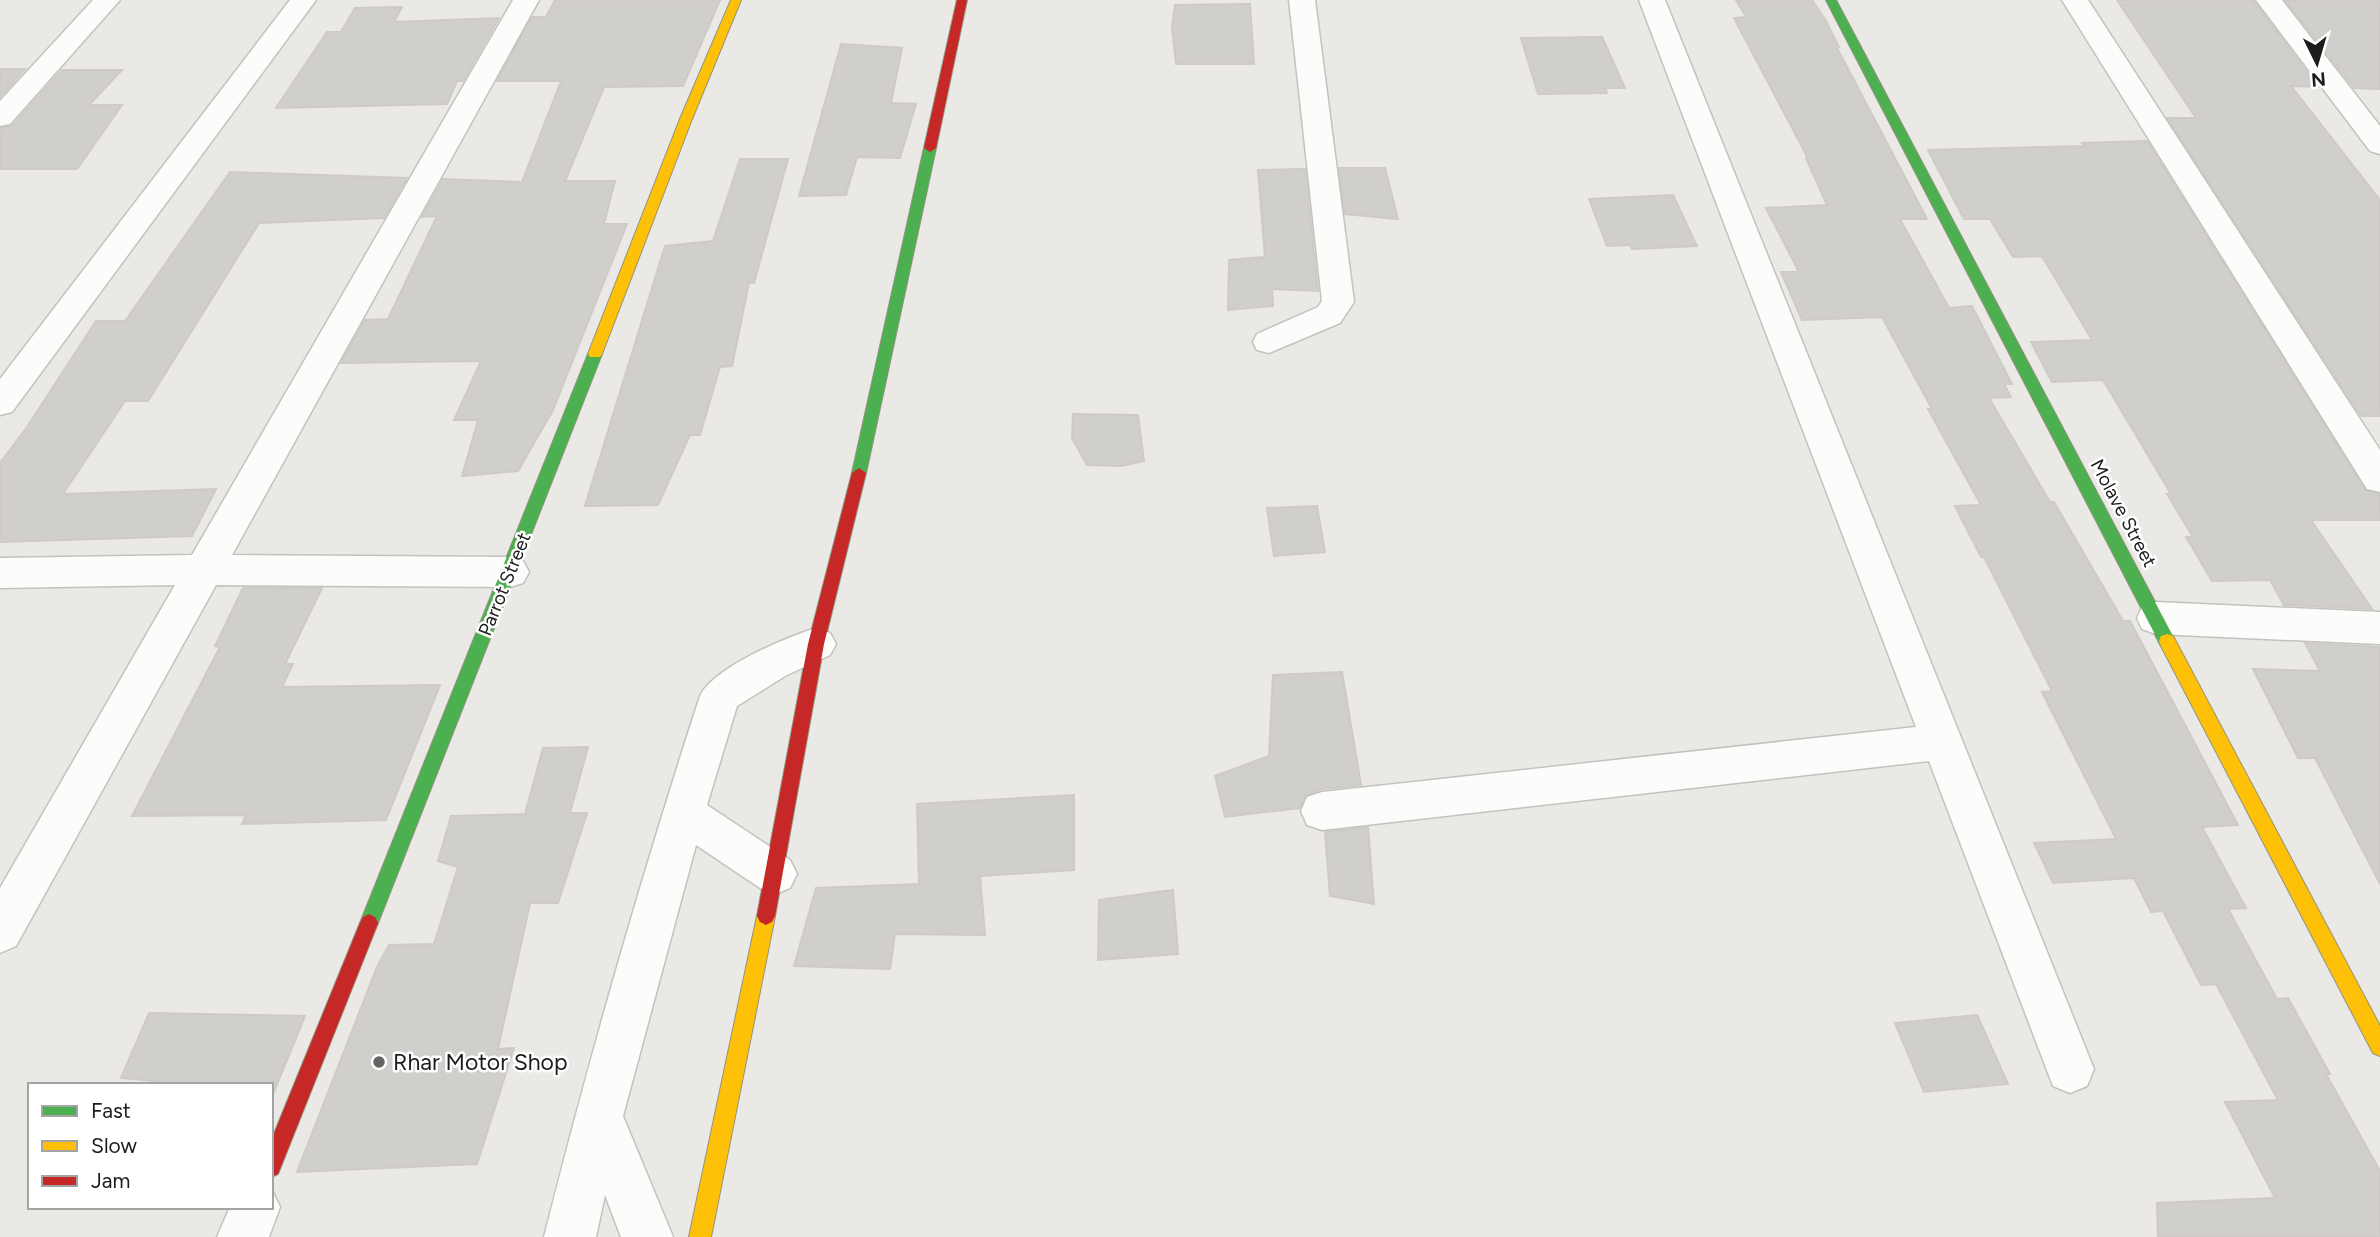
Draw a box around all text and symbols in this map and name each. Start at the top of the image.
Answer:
north arrow [2282,28,2352,98]
text: N [2310,67,2327,92]
street label: Molave Street [2086,455,2162,571]
street label: Parrot Street [473,529,536,639]
place label: Rhar Motor Shop [393,1048,568,1076]
marker: Rhar Motor Shop [371,1054,387,1070]
legend [28,1083,273,1209]
text: Fast [91,1098,131,1123]
text: Slow [91,1133,137,1158]
text: Jam [91,1168,130,1193]

